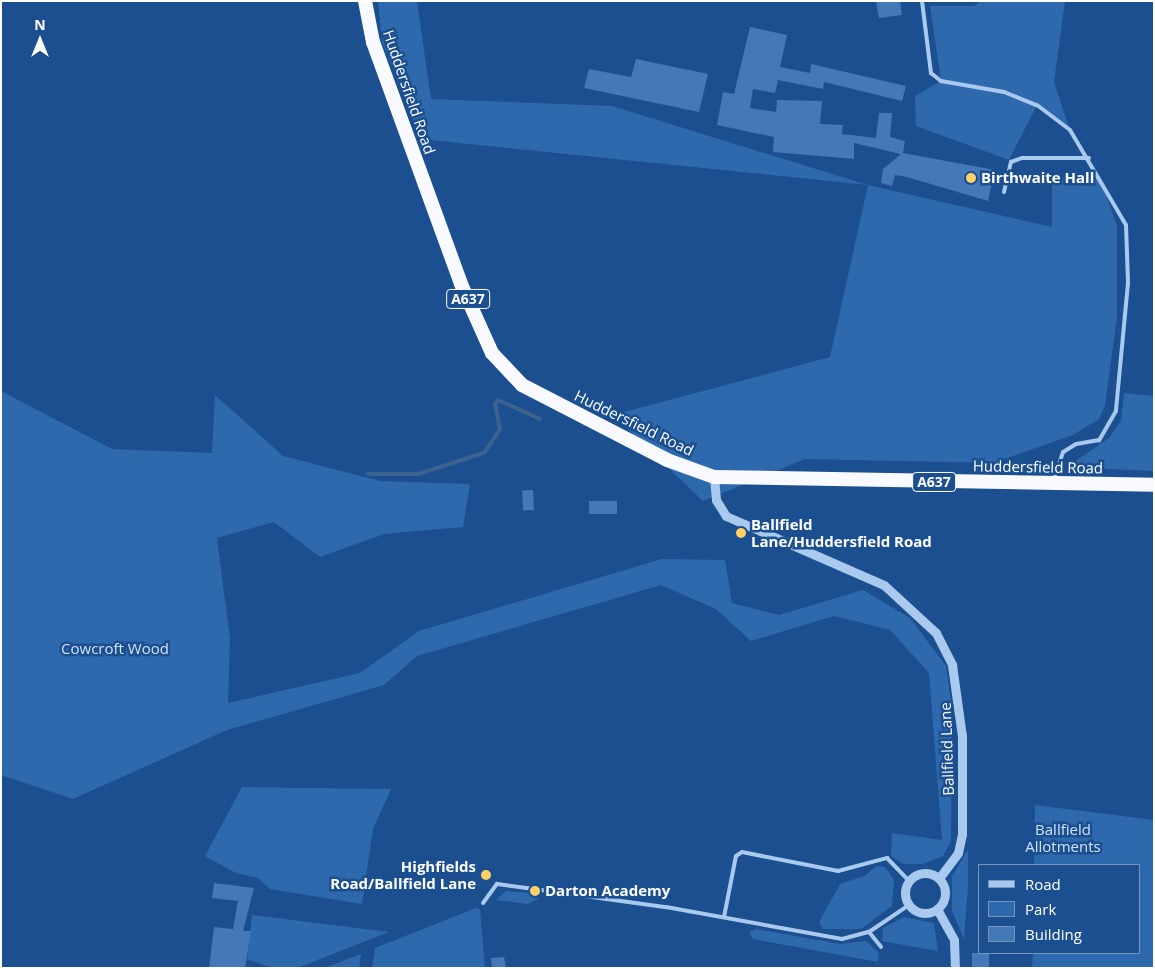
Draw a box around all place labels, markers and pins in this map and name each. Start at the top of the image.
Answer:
place label: Birthwaite Hall [981,169,1094,187]
marker: Birthwaite Hall [965,172,977,184]
place label: Ballfield Lane/Huddersfield Road [751,515,932,550]
marker: Ballfield Lane/Huddersfield Road [735,527,747,539]
place label: Highfields Road/Ballfield Lane [330,857,476,892]
marker: Highfields Road/Ballfield Lane [480,869,492,881]
place label: Darton Academy [545,882,670,900]
marker: Darton Academy [529,885,541,897]

